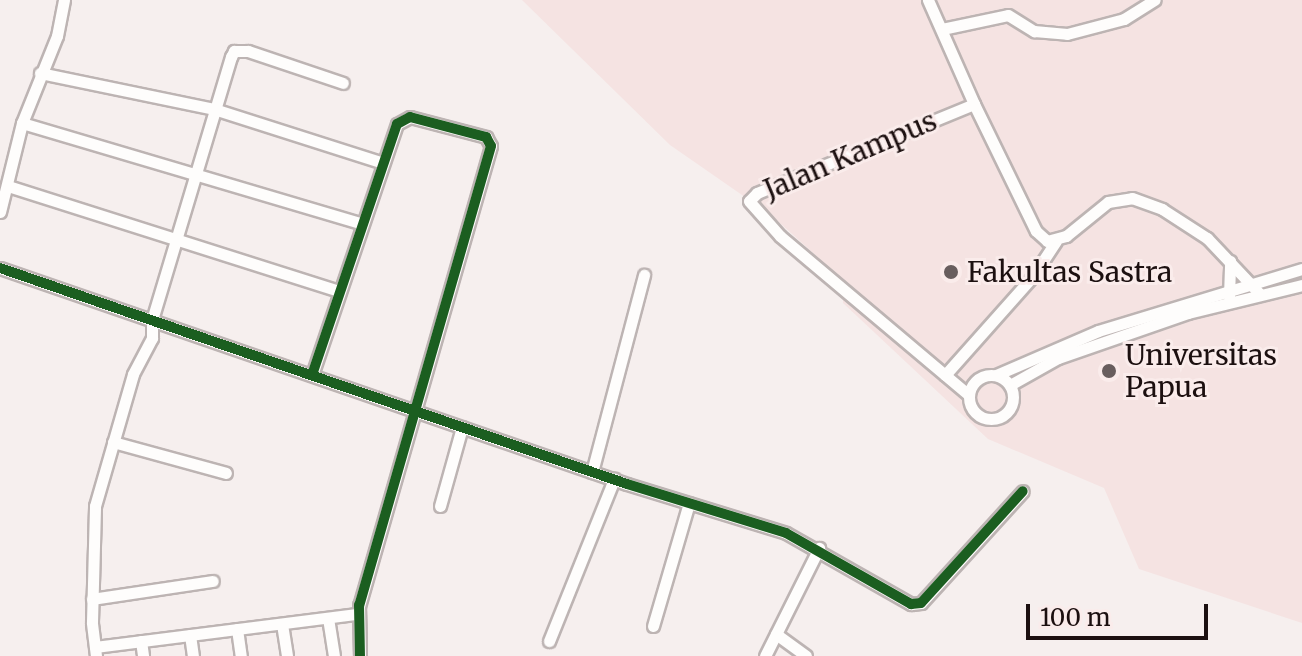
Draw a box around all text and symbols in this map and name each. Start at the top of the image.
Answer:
street label: Jalan Kampus [759,103,941,207]
place label: Fakultas Sastra [967,255,1172,289]
marker: Fakultas Sastra [942,263,960,281]
place label: Universitas Papua [1125,338,1277,404]
marker: Universitas Papua [1100,362,1118,380]
scale bar [1030,588,1212,638]
text: 100 m [1040,602,1110,633]

